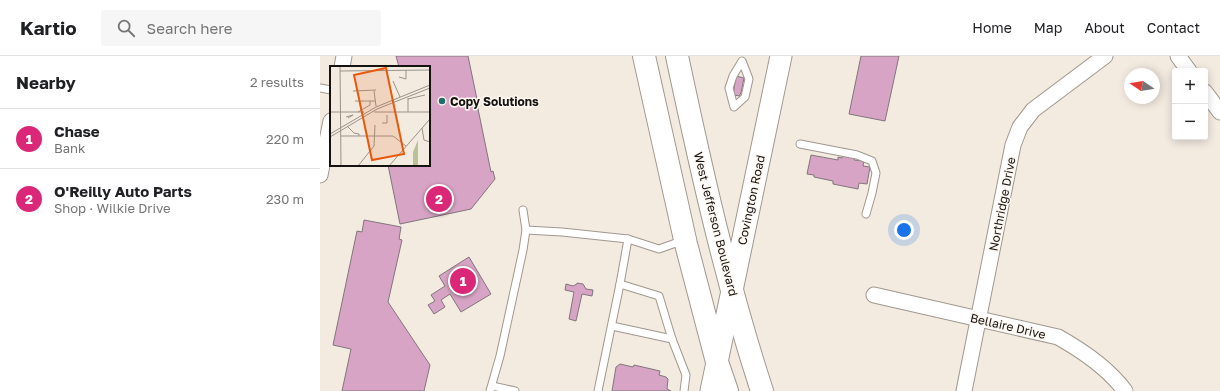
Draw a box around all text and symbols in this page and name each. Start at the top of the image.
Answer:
search box [101,10,381,46]
text: Kartio [20,16,77,39]
icon: search [115,17,137,39]
text: Search here [147,19,233,37]
text: Home [972,19,1012,36]
text: Map [1034,19,1062,36]
text: About [1084,19,1125,36]
text: Contact [1147,19,1200,36]
inset map [330,66,430,166]
north arrow [1124,68,1160,104]
map controls [1172,68,1208,140]
button: + [1172,68,1208,104]
text: Nearby [16,72,76,93]
text: 2 results [250,74,304,90]
place label: Copy Solutions [450,94,539,109]
marker: Copy Solutions [437,96,447,106]
button: − [1172,104,1208,140]
text: Chase [54,122,100,140]
text: 1 [26,131,32,147]
text: 220 m [266,131,304,147]
text: Bank [54,140,85,156]
street label: West Jefferson Boulevard [691,150,741,298]
street label: Covington Road [734,154,768,246]
street label: Northridge Drive [985,156,1019,252]
text: O'Reilly Auto Parts [54,182,192,200]
pin: 2 [426,184,452,214]
text: 2 [25,191,33,207]
text: 230 m [266,191,304,207]
text: Shop · Wilkie Drive [54,200,170,216]
your location [894,220,914,240]
pin: 1 [450,266,476,296]
street label: Bellaire Drive [969,310,1047,342]

